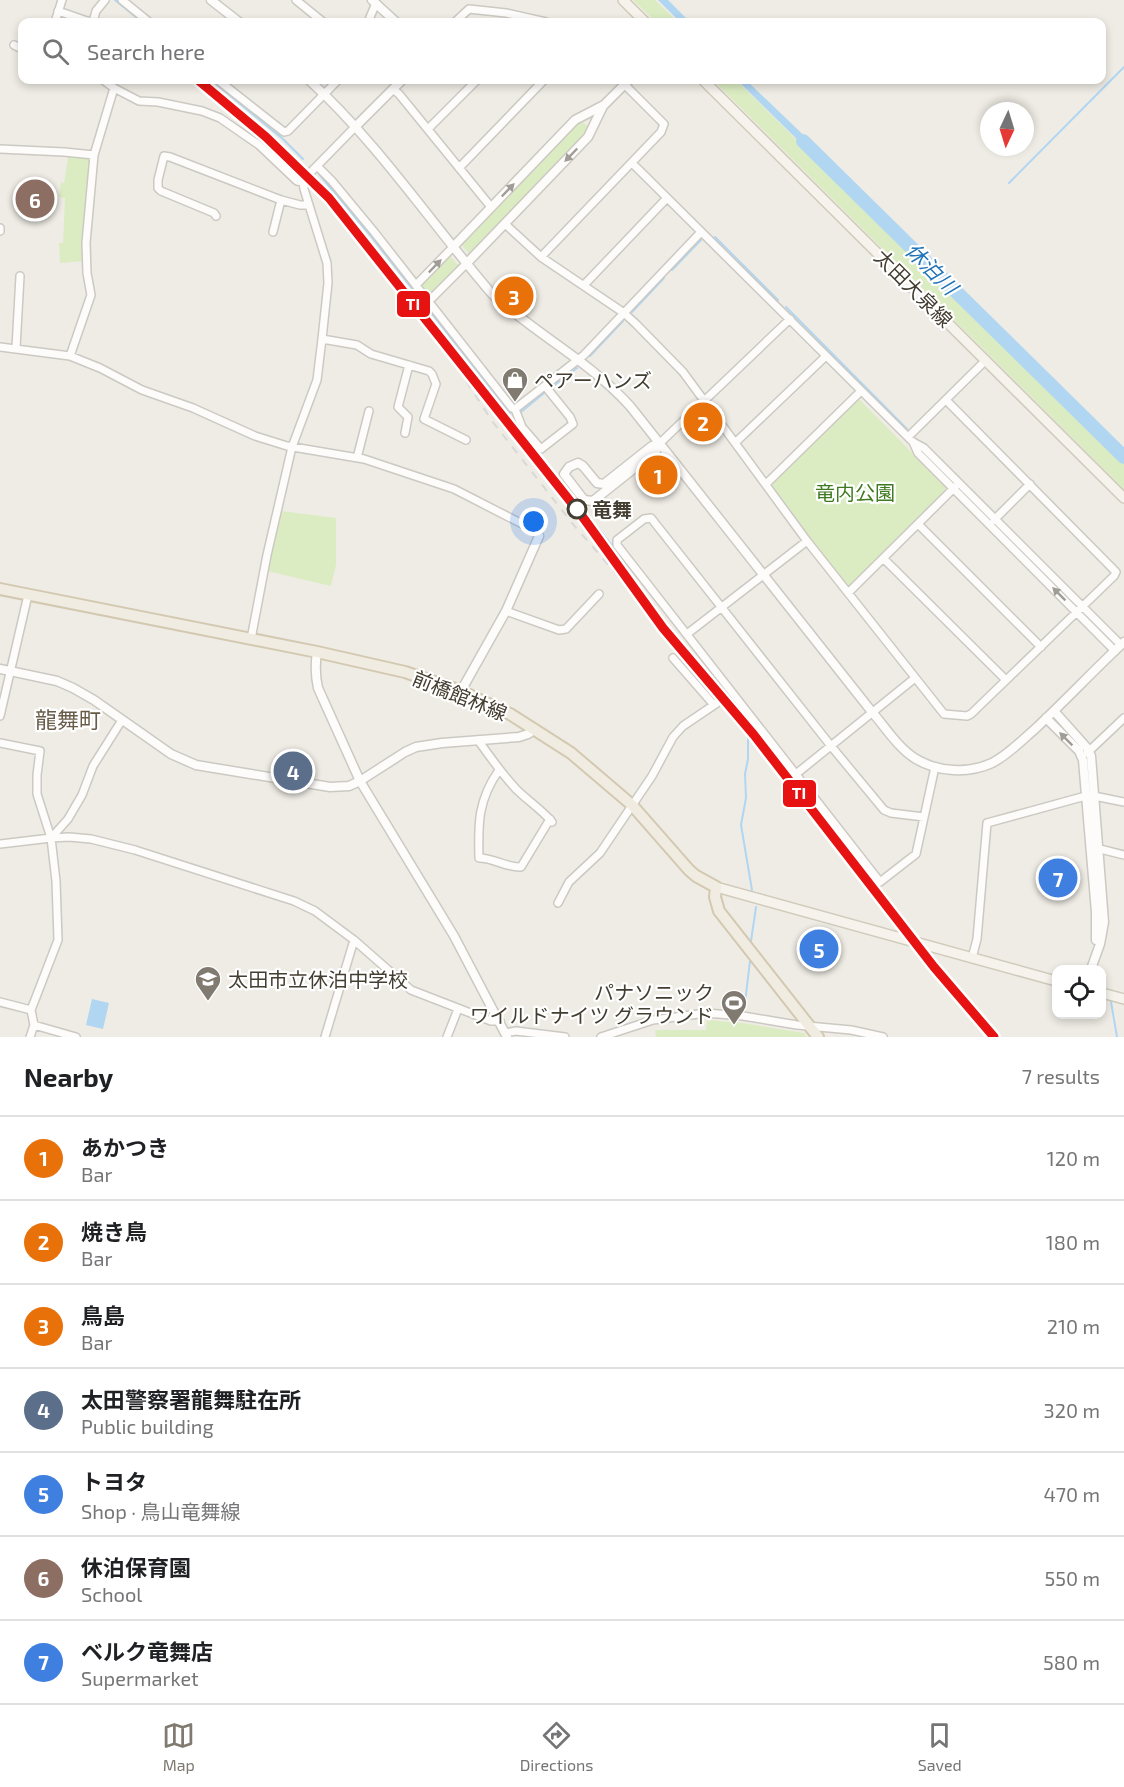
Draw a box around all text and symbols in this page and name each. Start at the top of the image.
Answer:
search box [18,18,1106,84]
icon: search [39,35,72,68]
text: Search here [87,38,205,64]
north arrow [980,102,1034,156]
one-way arrow [565,147,579,161]
pin: 6 [15,176,54,222]
one-way arrow [500,183,514,197]
water label: 休泊川 [901,237,965,301]
street label: 太田大泉線 [870,244,958,332]
one-way arrow [427,260,441,274]
pin: 3 [494,274,534,318]
line badge: TI [396,290,431,318]
text: TI [406,294,420,313]
shop icon: ペアーハンズ [500,365,530,403]
place label: ペアーハンズ [534,368,652,392]
pin: 2 [684,400,722,444]
pin: 1 [638,452,678,498]
park label: 竜内公園 [815,480,895,504]
place label: 竜舞 [592,497,632,521]
marker: 竜舞 [567,499,587,519]
your location [519,507,548,536]
one-way arrow [1052,587,1067,601]
street label: 前橋館林線 [409,665,511,725]
district label: 龍舞町 [35,706,101,732]
one-way arrow [1060,732,1074,746]
pin: 4 [274,748,312,794]
line badge: TI [782,779,817,808]
text: TI [792,783,806,802]
pin: 7 [1038,856,1078,900]
pin: 5 [800,926,838,972]
school or university icon: 太田市立休泊中学校 [193,964,223,1002]
map controls [1052,965,1106,1019]
button: locate [1052,965,1106,1019]
place label: 太田市立休泊中学校 [228,967,408,991]
place label: パナソニック ワイルドナイツ グラウンド [470,980,714,1027]
sports icon: パナソニック ワイルドナイツ グラウンド [719,988,749,1026]
text: Nearby [24,1061,113,1092]
text: 7 results [1022,1064,1100,1088]
text: あかつき [81,1134,169,1160]
text: 1 [39,1146,48,1170]
text: 120 m [1047,1146,1100,1170]
text: Bar [81,1162,112,1186]
text: 焼き鳥 [81,1218,147,1244]
text: 2 [38,1230,49,1254]
text: 180 m [1046,1230,1100,1254]
text: Bar [81,1246,112,1270]
text: 鳥島 [81,1302,125,1328]
text: 3 [38,1314,49,1338]
text: 210 m [1047,1314,1100,1338]
text: Bar [81,1330,112,1354]
text: 太田警察署龍舞駐在所 [81,1386,301,1412]
text: 4 [37,1398,50,1422]
text: 320 m [1044,1398,1100,1422]
text: Public building [81,1414,214,1438]
text: トヨタ [81,1468,147,1494]
text: 5 [38,1482,49,1506]
text: 470 m [1043,1482,1100,1506]
text: Shop · 鳥山竜舞線 [81,1499,240,1523]
text: 休泊保育園 [81,1554,191,1580]
text: 6 [38,1566,49,1590]
text: 550 m [1045,1566,1100,1590]
text: School [81,1582,142,1606]
text: ベルク竜舞店 [81,1638,213,1664]
text: 7 [38,1650,49,1674]
text: 580 m [1043,1650,1100,1674]
text: Supermarket [81,1666,199,1690]
tab: Map [162,1719,195,1774]
tab: Directions [520,1719,593,1774]
tab: Saved [918,1719,962,1774]

